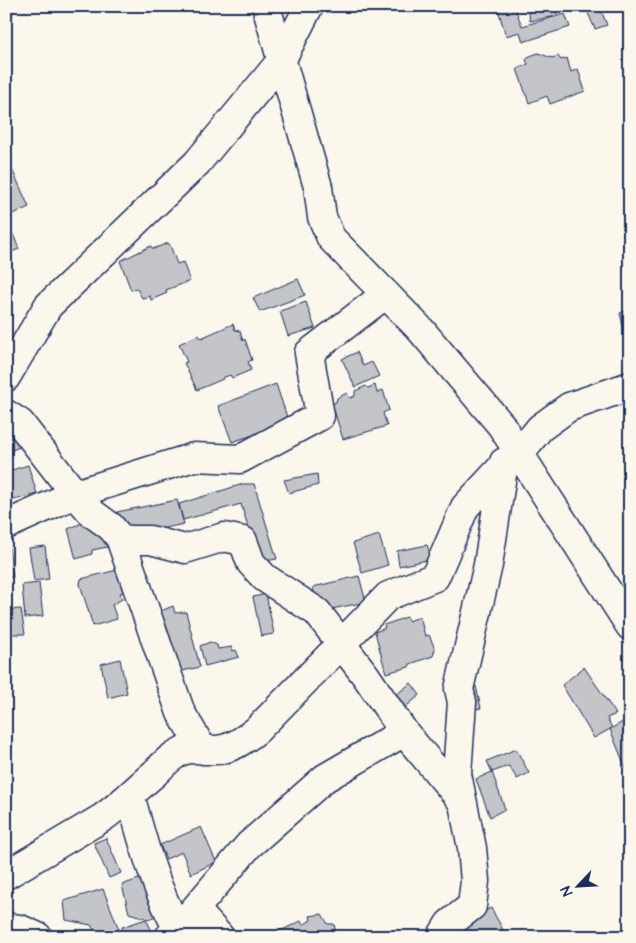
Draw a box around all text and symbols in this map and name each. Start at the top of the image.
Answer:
north arrow [554,860,604,910]
text: N [556,883,578,899]

